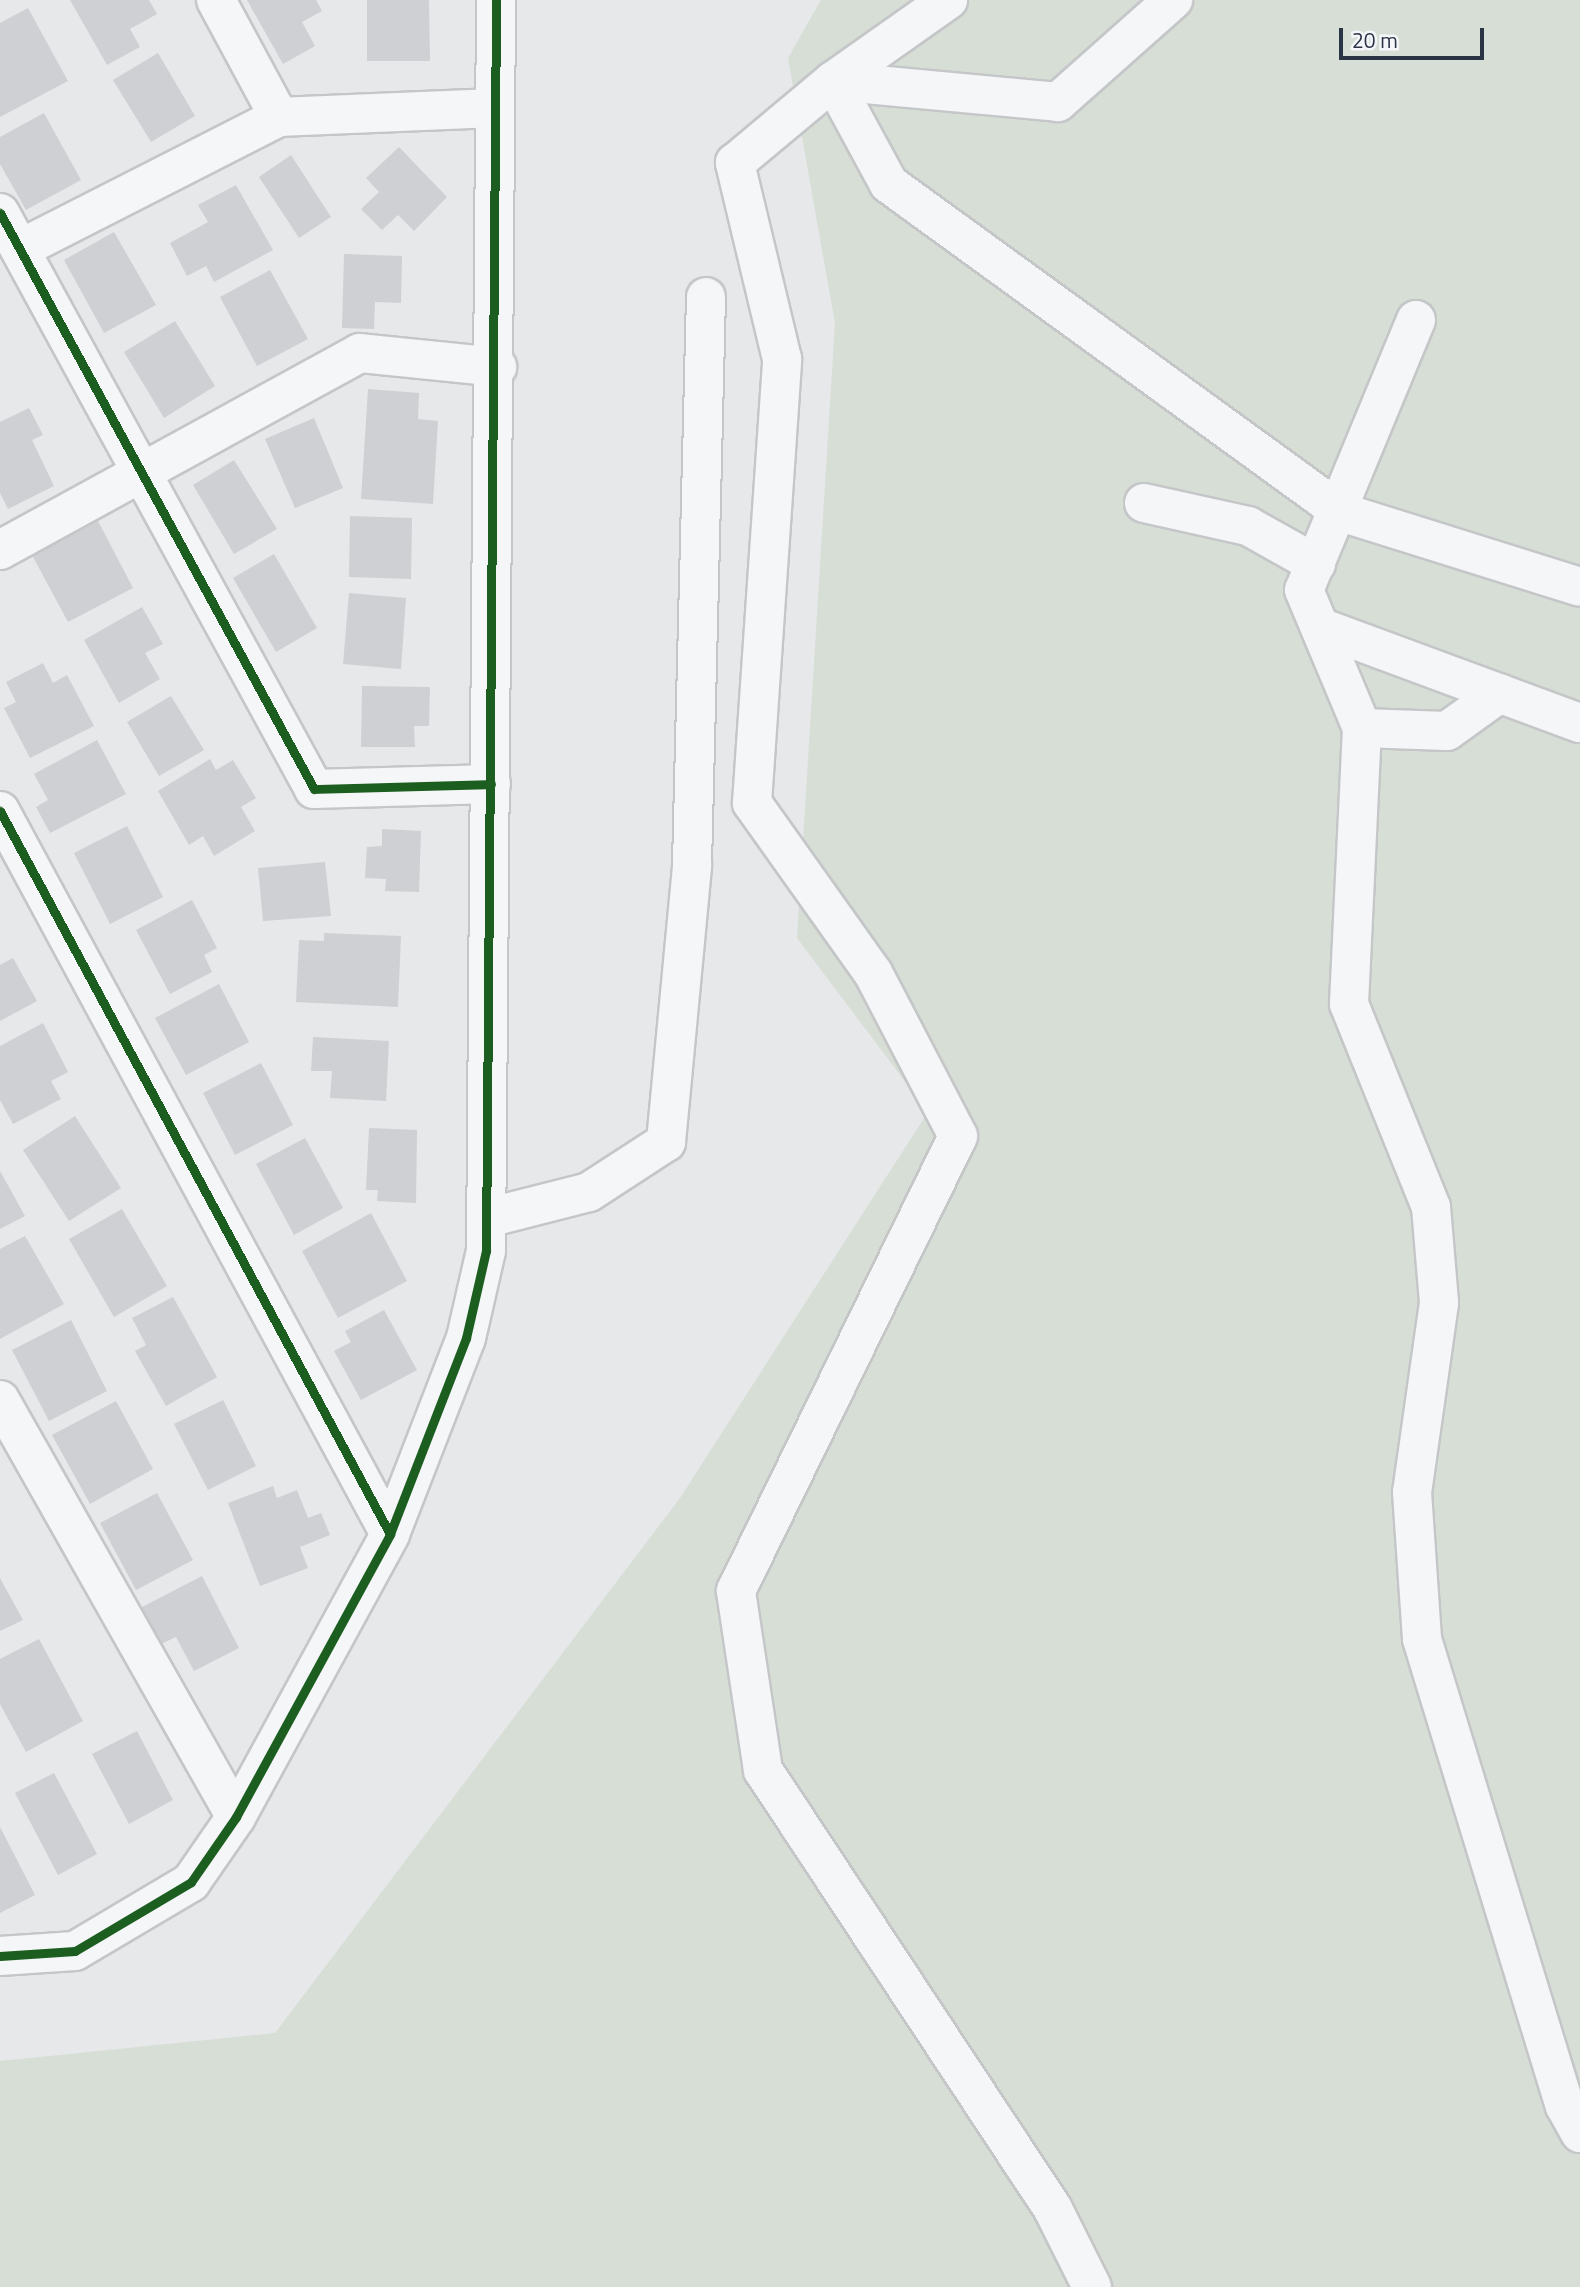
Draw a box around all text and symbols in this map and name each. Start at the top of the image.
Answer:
scale bar [1342,14,1487,58]
text: 20 m [1352,24,1398,56]

